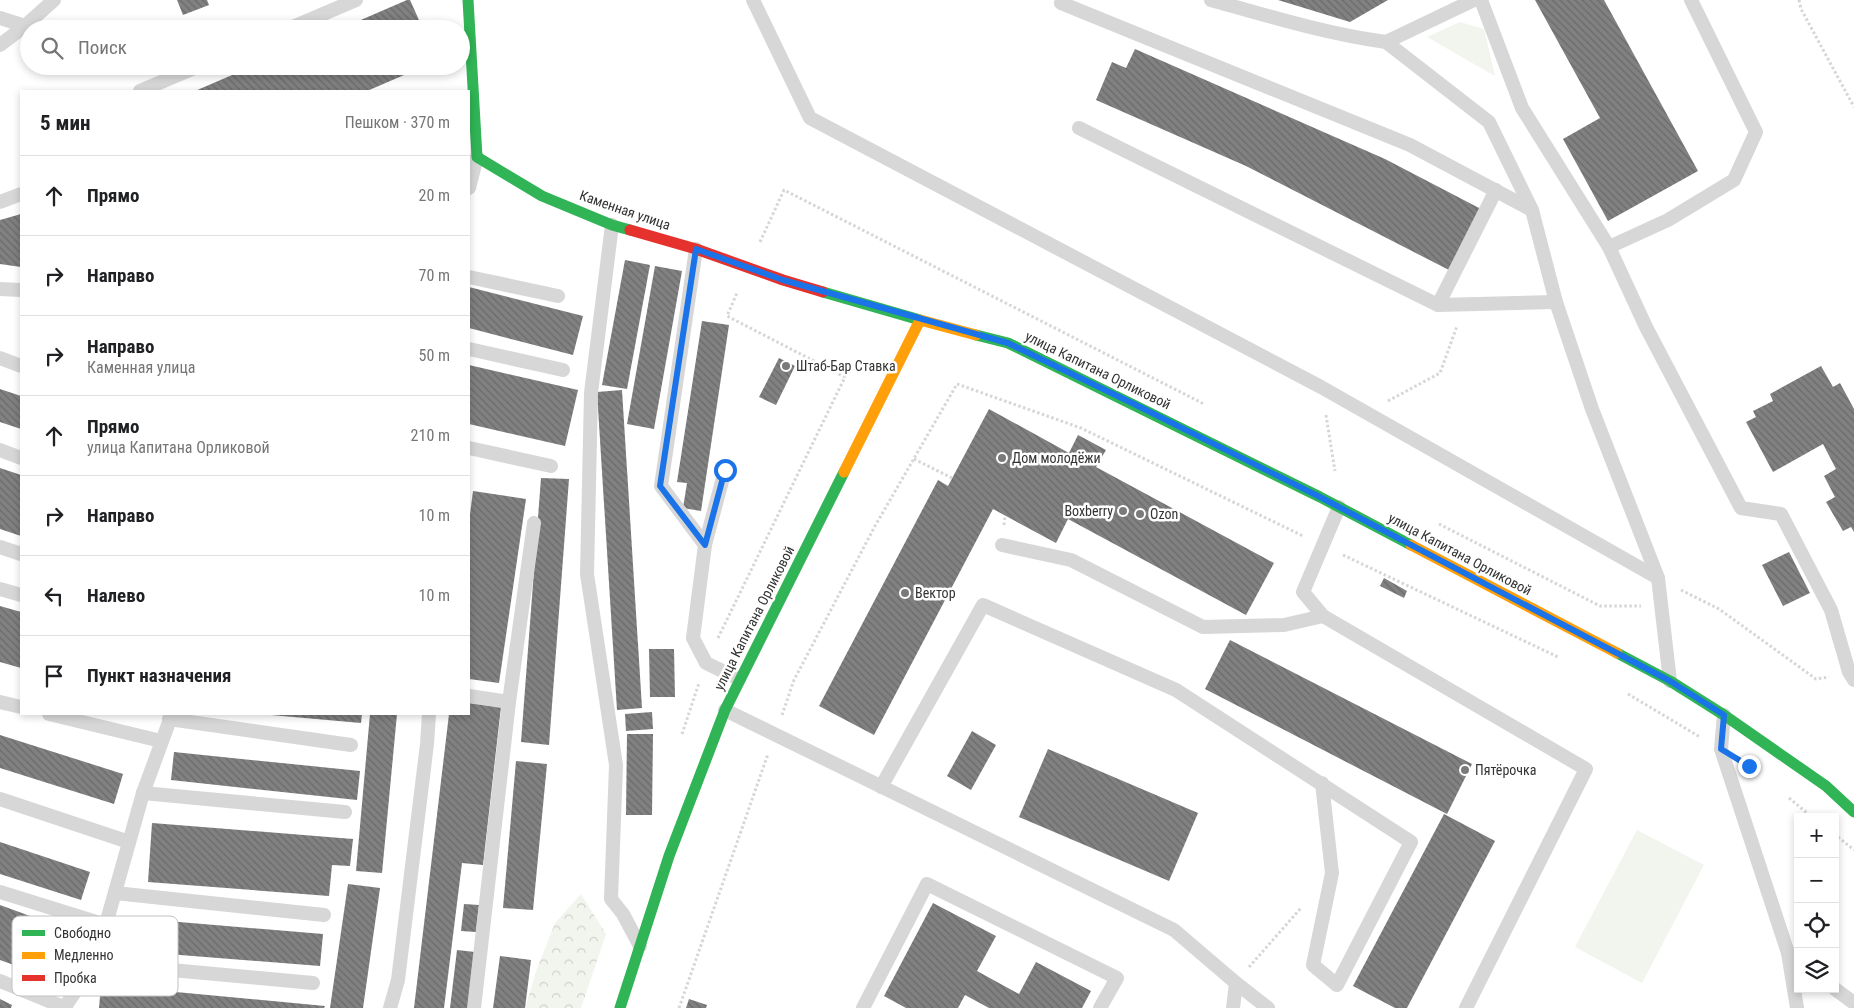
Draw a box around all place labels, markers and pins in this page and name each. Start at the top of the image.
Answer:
place label: Штаб-Бар Ставка [796,358,896,374]
marker: Штаб-Бар Ставка [780,360,792,372]
place label: Дом молодёжи [1012,450,1101,466]
marker: Дом молодёжи [996,452,1008,464]
place label: Boxberry [1064,503,1113,519]
marker: Boxberry [1117,505,1129,517]
place label: Ozon [1150,506,1178,522]
marker: Ozon [1134,508,1146,520]
place label: Вектор [915,585,956,601]
marker: Вектор [899,587,911,599]
place label: Пятёрочка [1475,762,1537,778]
marker: Пятёрочка [1459,764,1471,776]

